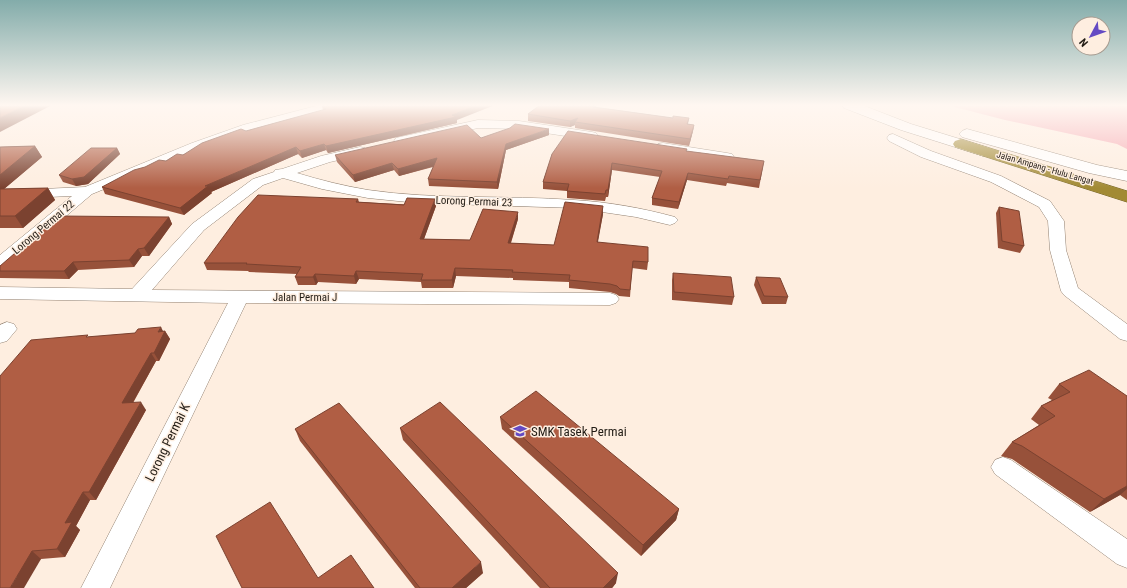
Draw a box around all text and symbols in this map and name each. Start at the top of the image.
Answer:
north arrow [1071,16,1111,56]
text: N [1077,35,1091,49]
street label: Jalan Ampang - Hulu Langat [995,149,1095,187]
street label: Lorong Permai 23 [435,194,513,209]
street label: Lorong Permai 22 [10,198,77,257]
street label: Jalan Permai J [273,291,337,304]
street label: Lorong Permai K [142,400,193,484]
school or university icon: SMK Tasek Permai [512,423,528,439]
place label: SMK Tasek Permai [531,424,627,439]

